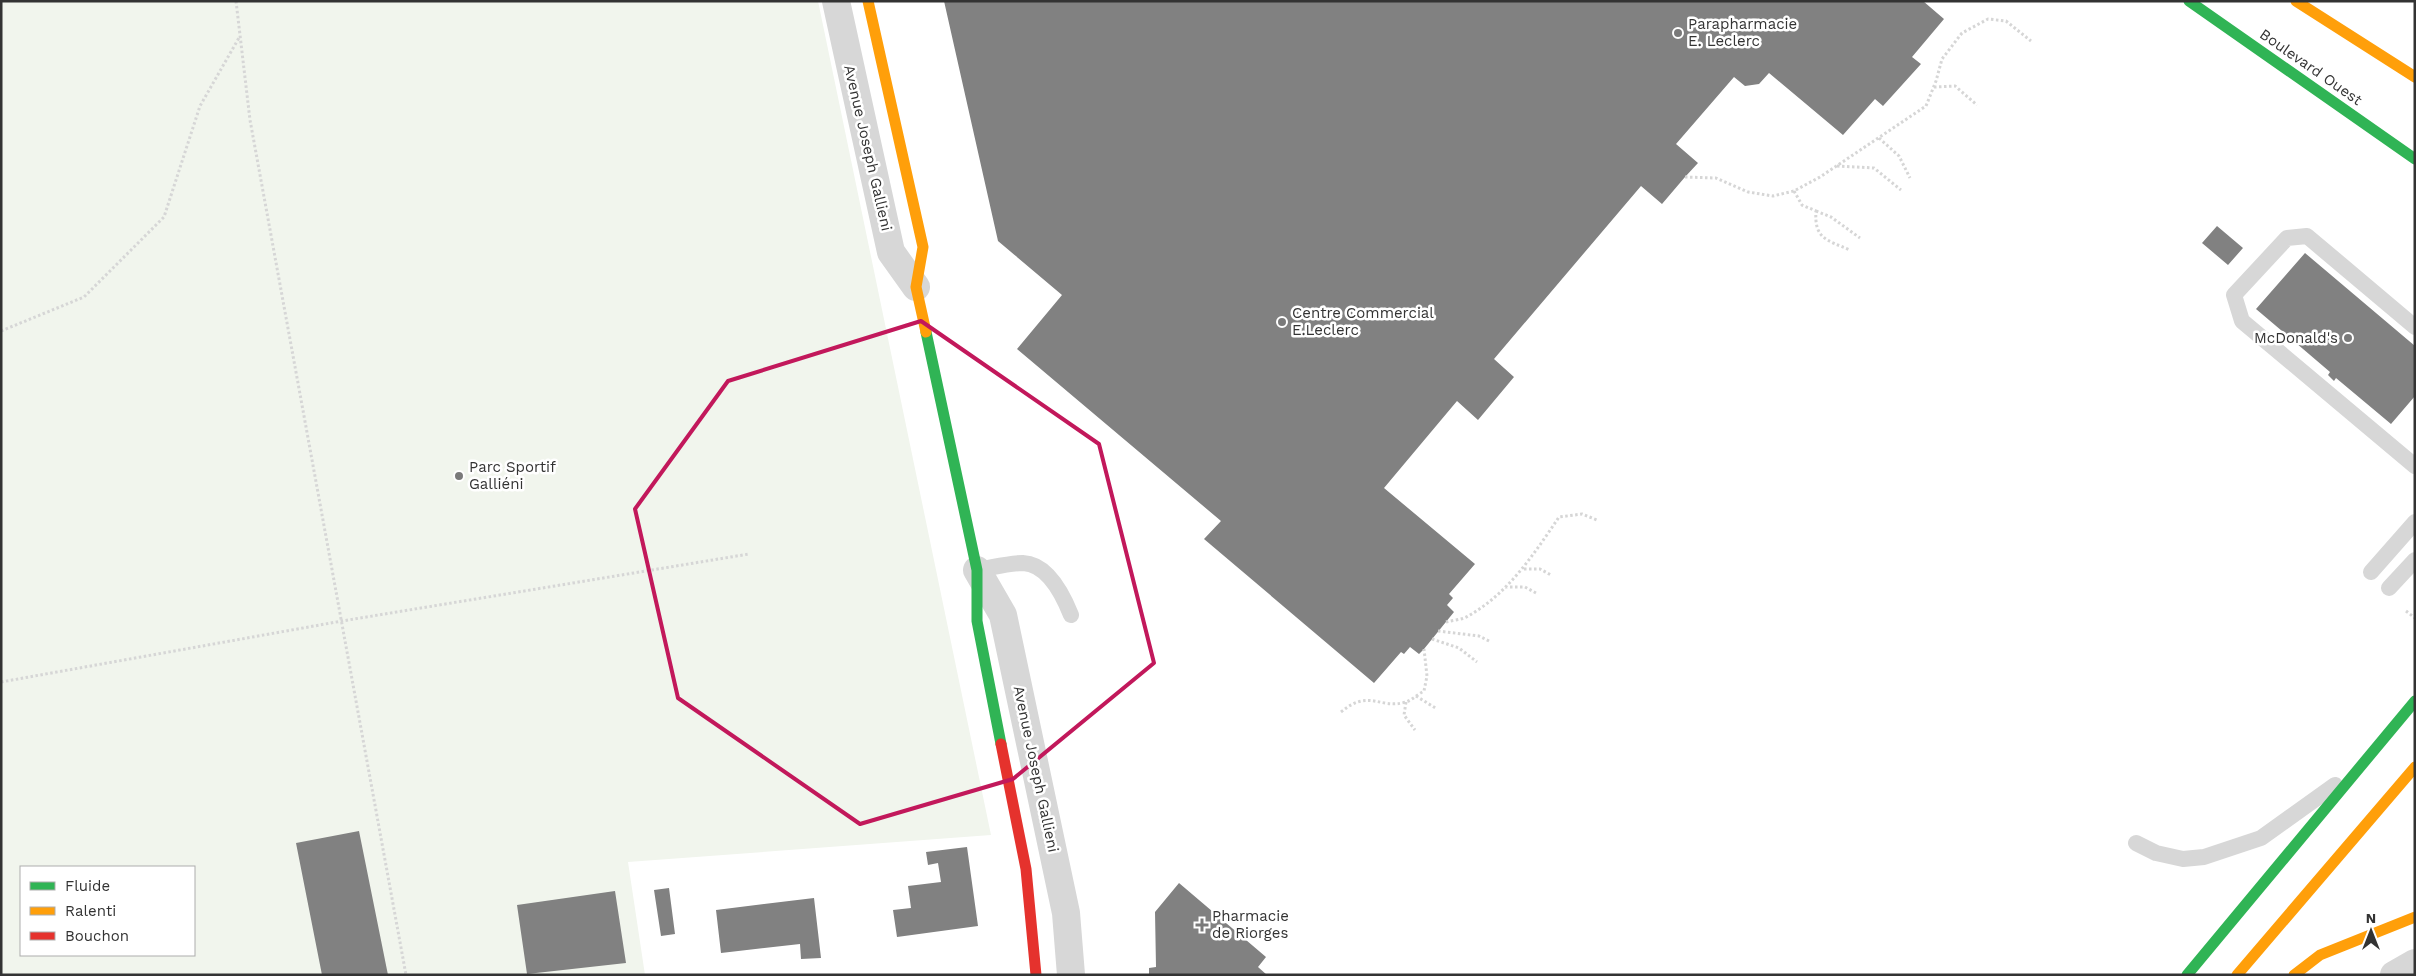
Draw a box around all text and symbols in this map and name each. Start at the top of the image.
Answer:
place label: Parapharmacie E. Leclerc [1688,15,1797,50]
street label: Boulevard Ouest [2256,25,2366,109]
marker: Parapharmacie E. Leclerc [1672,27,1684,39]
street label: Avenue Joseph Gallieni [840,63,896,233]
place label: Centre Commercial E.Leclerc [1292,304,1434,339]
marker: Centre Commercial E.Leclerc [1276,316,1288,328]
place label: McDonald's [2254,329,2338,347]
marker: McDonald's [2342,332,2354,344]
place label: Parc Sportif Galliéni [469,458,556,493]
marker: Parc Sportif Galliéni [453,470,465,482]
street label: Avenue Joseph Gallieni [1010,684,1062,854]
legend [20,866,195,956]
text: Fluide [65,877,110,895]
text: Ralenti [65,902,116,920]
north arrow [2346,906,2396,956]
place label: Pharmacie de Riorges [1212,907,1289,942]
text: N [2366,910,2376,926]
marker: Pharmacie de Riorges [1196,919,1208,931]
text: Bouchon [65,927,129,945]

